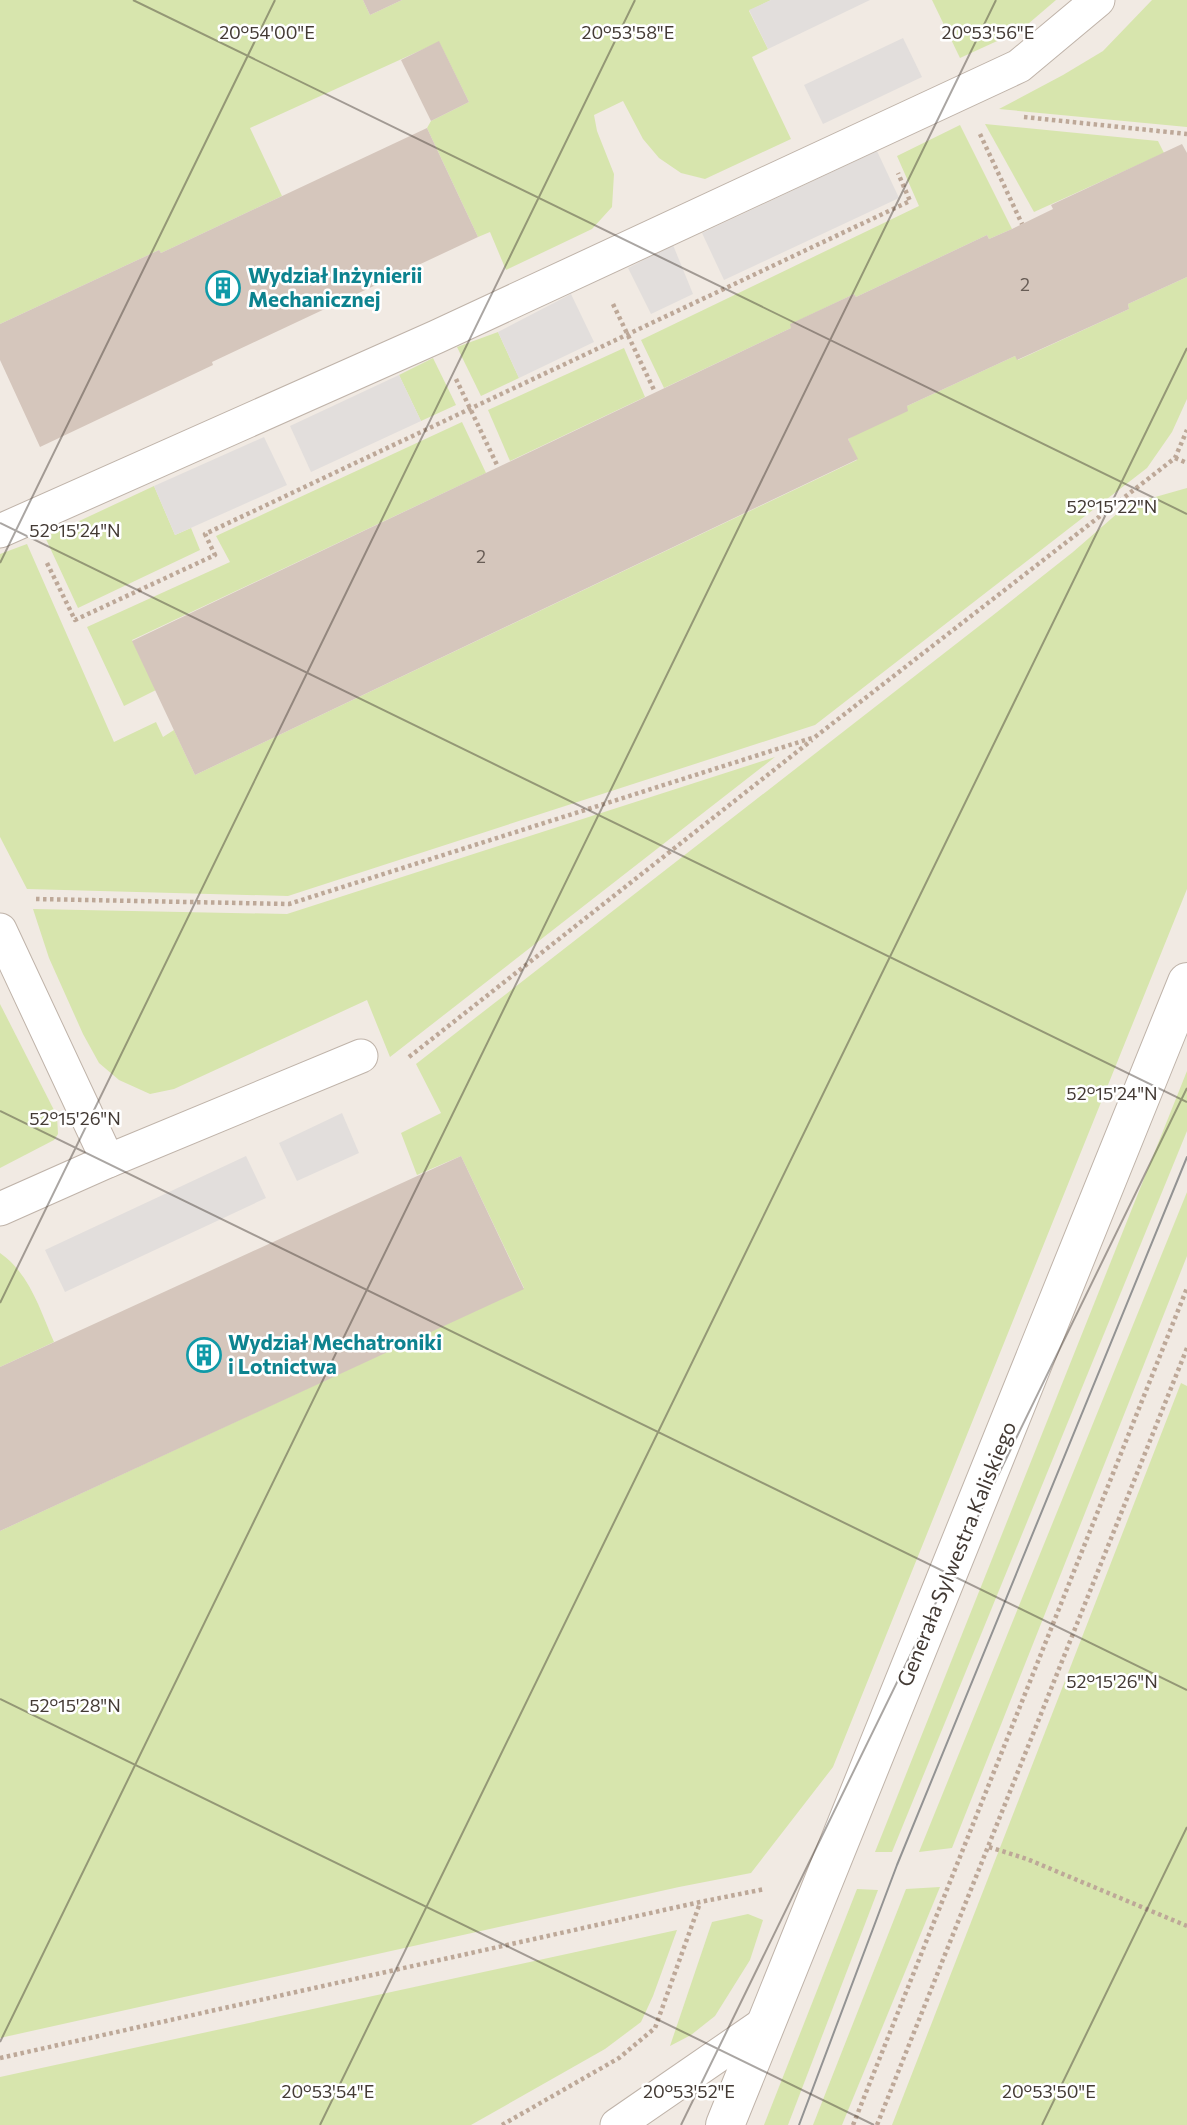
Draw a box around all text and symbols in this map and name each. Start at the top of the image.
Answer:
text: 20°54'00"E [219,21,315,43]
text: 20°53'58"E [582,21,675,43]
text: 20°53'56"E [942,21,1035,43]
place label: Wydział Inżynierii Mechanicznej [248,262,422,311]
building icon: Wydział Inżynierii Mechanicznej [204,269,242,307]
house number: 2 [1020,273,1030,295]
text: 52°15'22"N [1067,495,1157,517]
text: 52°15'24"N [29,519,121,541]
house number: 2 [476,545,486,567]
text: 52°15'24"N [1066,1082,1158,1104]
text: 52°15'26"N [29,1107,121,1129]
place label: Wydział Mechatroniki i Lotnictwa [228,1329,442,1378]
building icon: Wydział Mechatroniki i Lotnictwa [185,1336,223,1374]
street label: Generała Sylwestra Kaliskiego [891,1417,1020,1690]
text: 52°15'26"N [1066,1670,1158,1692]
text: 52°15'28"N [29,1694,121,1716]
text: 20°53'54"E [282,2080,374,2102]
text: 20°53'52"E [643,2080,735,2102]
text: 20°53'50"E [1002,2080,1096,2102]

